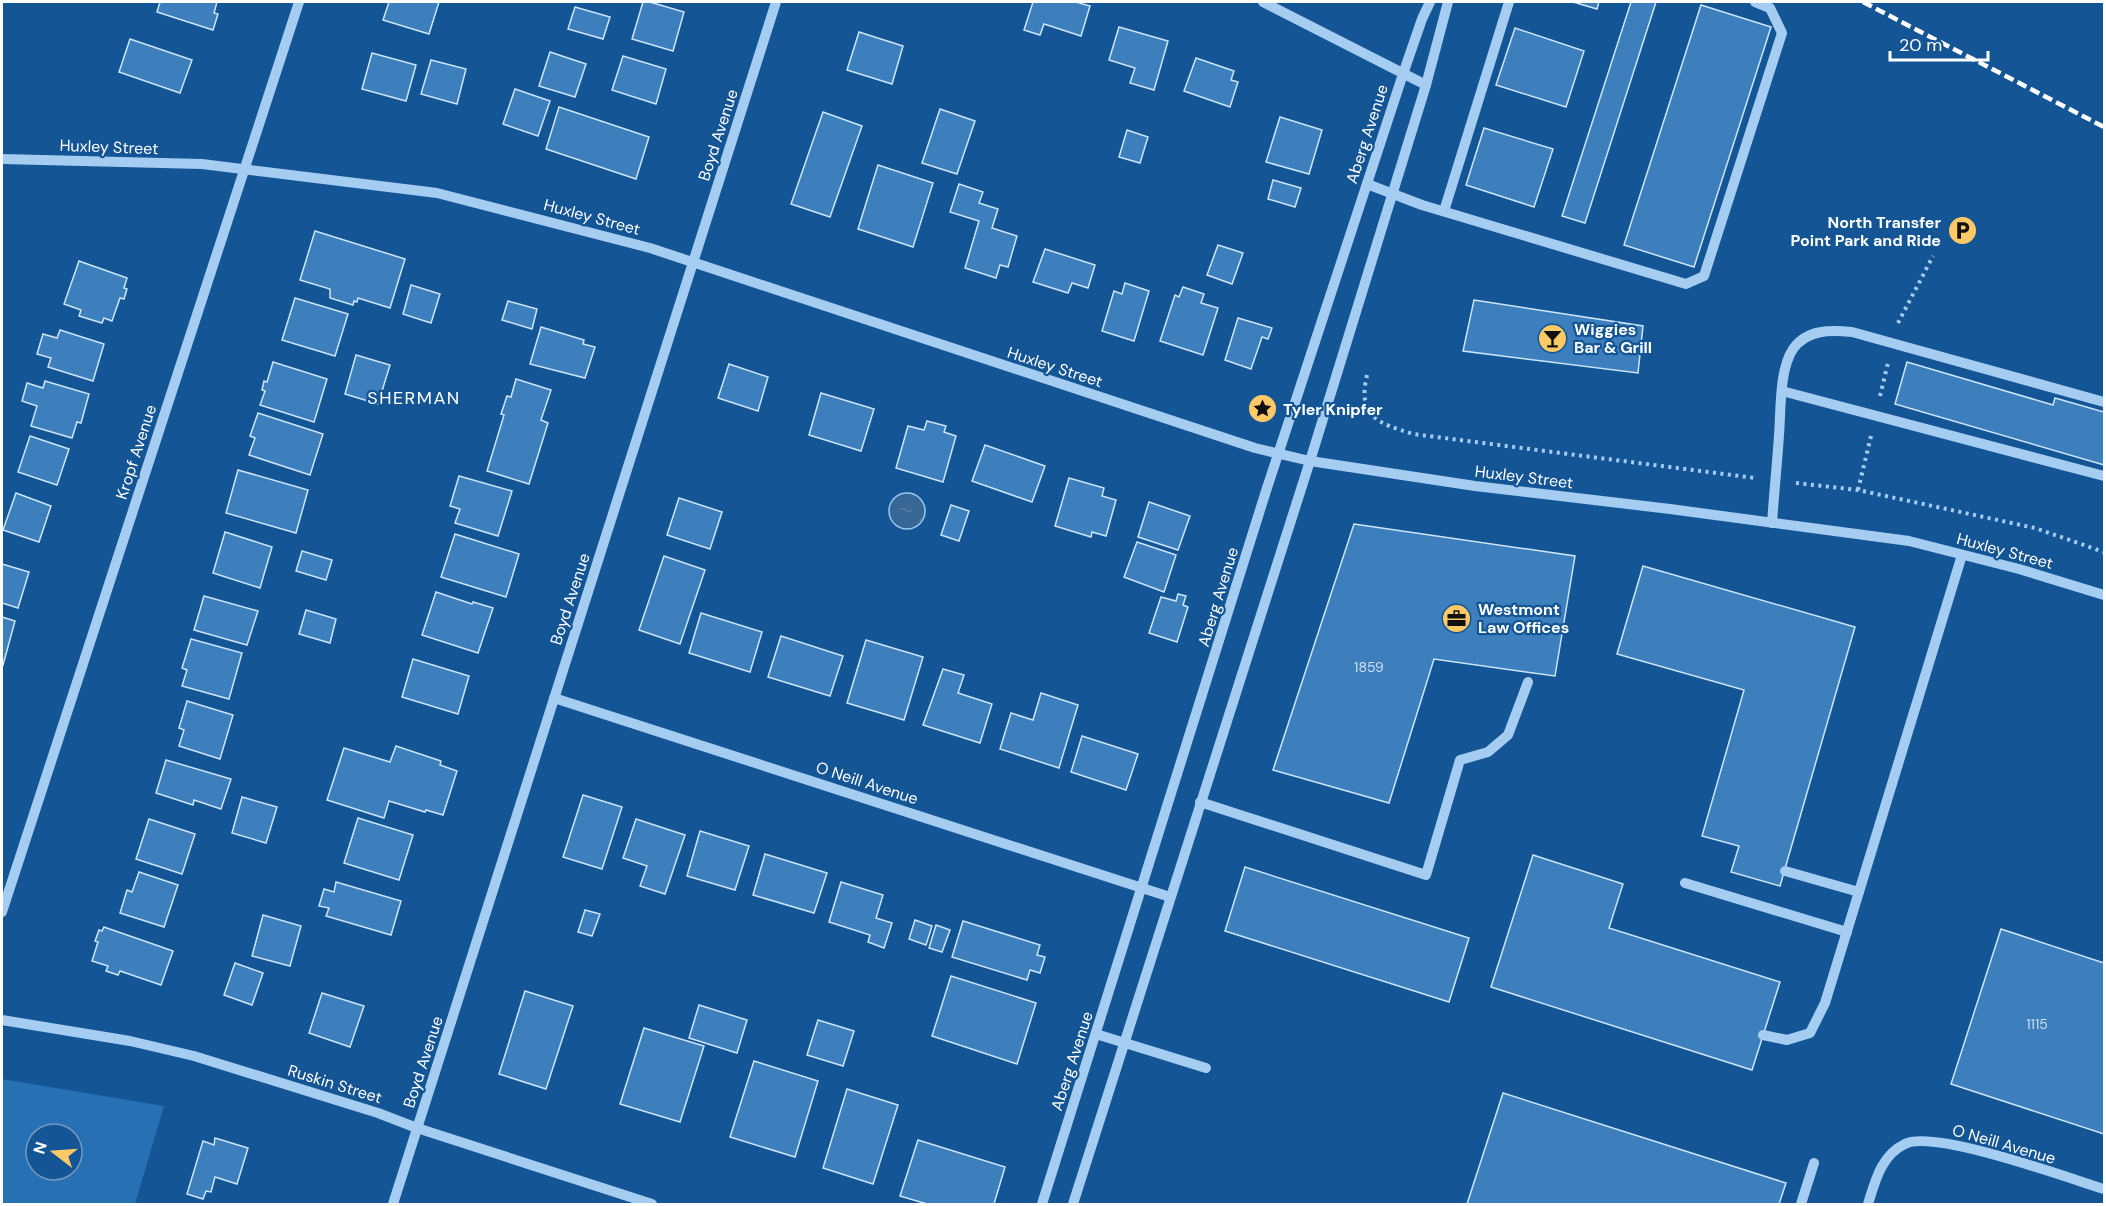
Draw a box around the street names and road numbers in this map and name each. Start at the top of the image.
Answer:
street label: Aberg Avenue [1341,82,1393,186]
street label: Boyd Avenue [693,86,743,184]
street label: Huxley Street [59,135,159,159]
street label: Huxley Street [542,194,642,240]
street label: Huxley Street [1005,342,1105,392]
street label: Kropf Avenue [111,402,161,502]
street label: Huxley Street [1474,461,1574,493]
street label: Huxley Street [1955,528,2055,574]
street label: Aberg Avenue [1193,545,1243,649]
street label: Boyd Avenue [545,550,595,648]
street label: O Neill Avenue [813,757,921,809]
street label: Aberg Avenue [1046,1009,1098,1113]
street label: Boyd Avenue [398,1013,448,1111]
street label: Ruskin Street [285,1060,385,1108]
street label: O Neill Avenue [1950,1119,2058,1169]

